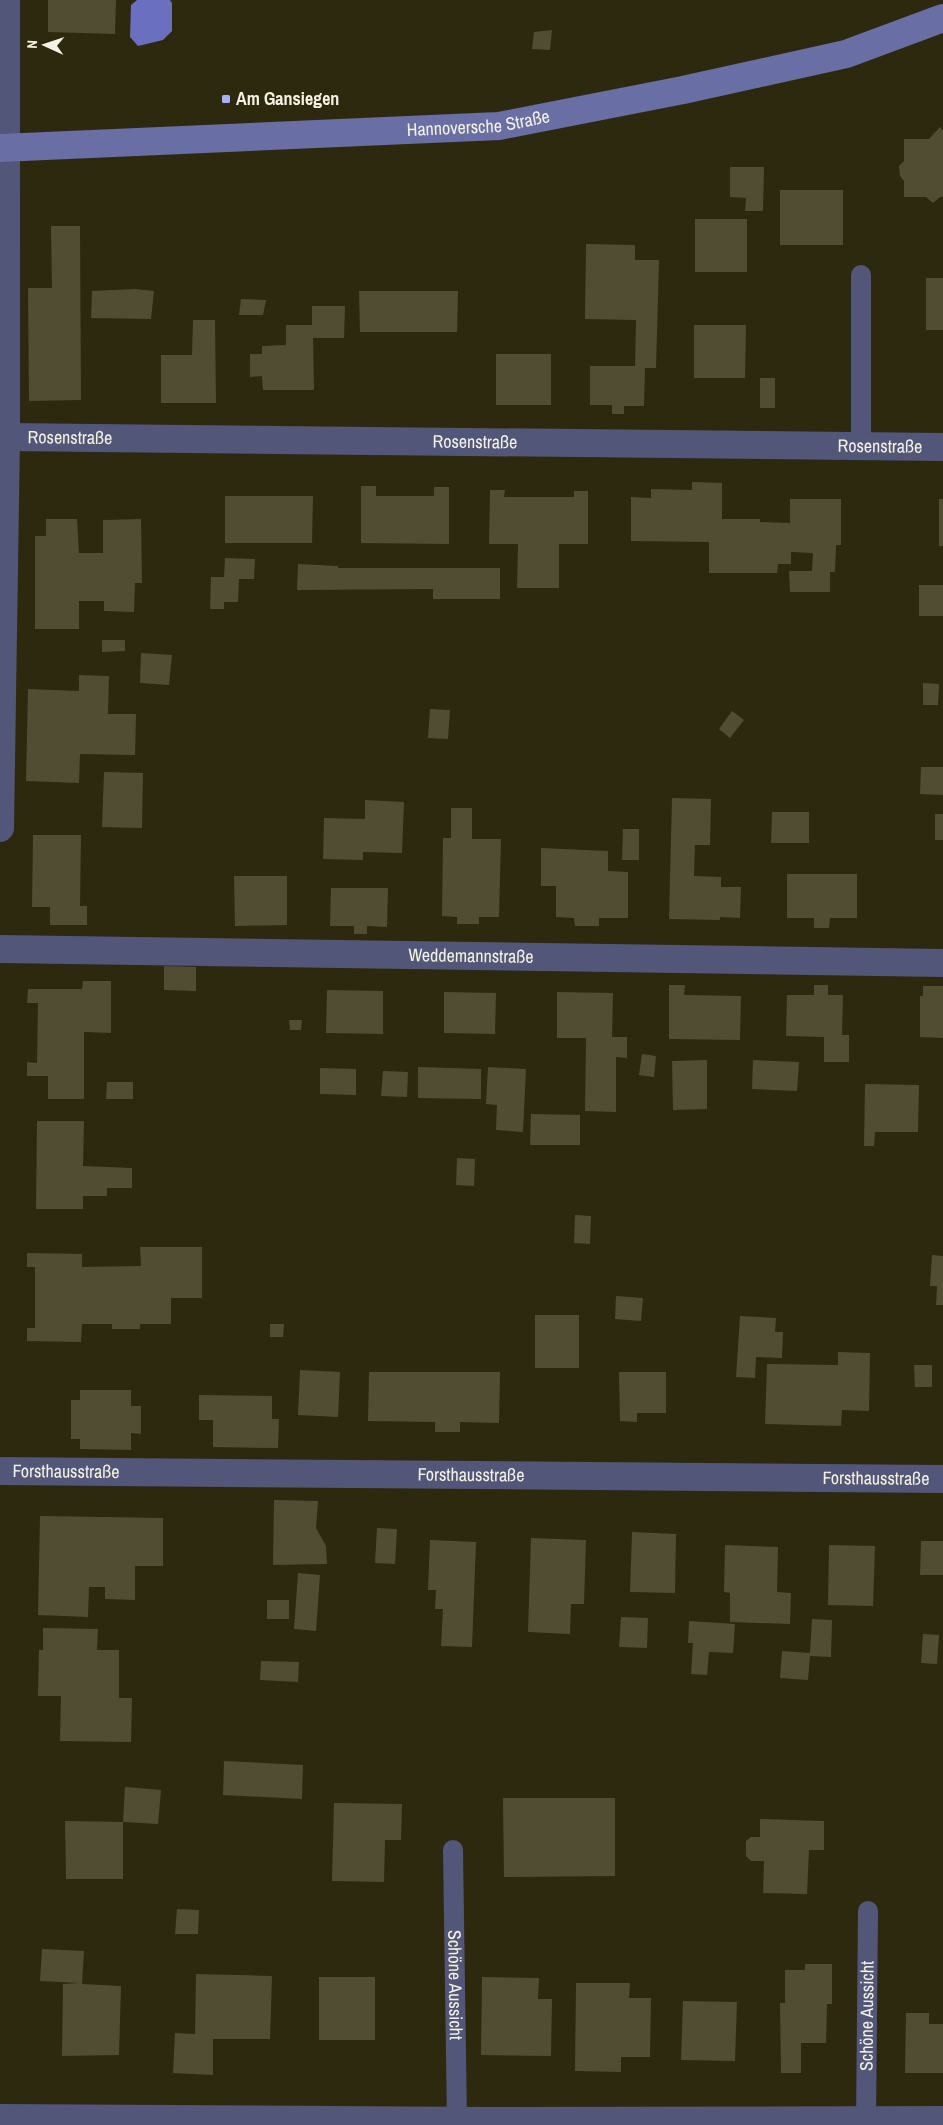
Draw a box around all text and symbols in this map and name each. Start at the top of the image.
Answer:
north arrow [20,20,70,70]
text: N [23,40,41,49]
place label: Am Gansiegen [236,86,339,111]
marker: Am Gansiegen [220,93,232,105]
street label: Hannoversche Straße [406,103,552,142]
street label: Rosenstraße [28,424,112,450]
street label: Rosenstraße [433,429,517,454]
street label: Rosenstraße [838,433,922,459]
street label: Weddemannstraße [408,942,534,969]
street label: Forsthausstraße [12,1458,120,1484]
street label: Forsthausstraße [417,1462,525,1487]
street label: Forsthausstraße [822,1465,930,1491]
street label: Schöne Aussicht [442,1930,469,2040]
street label: Schöne Aussicht [853,1961,880,2071]

